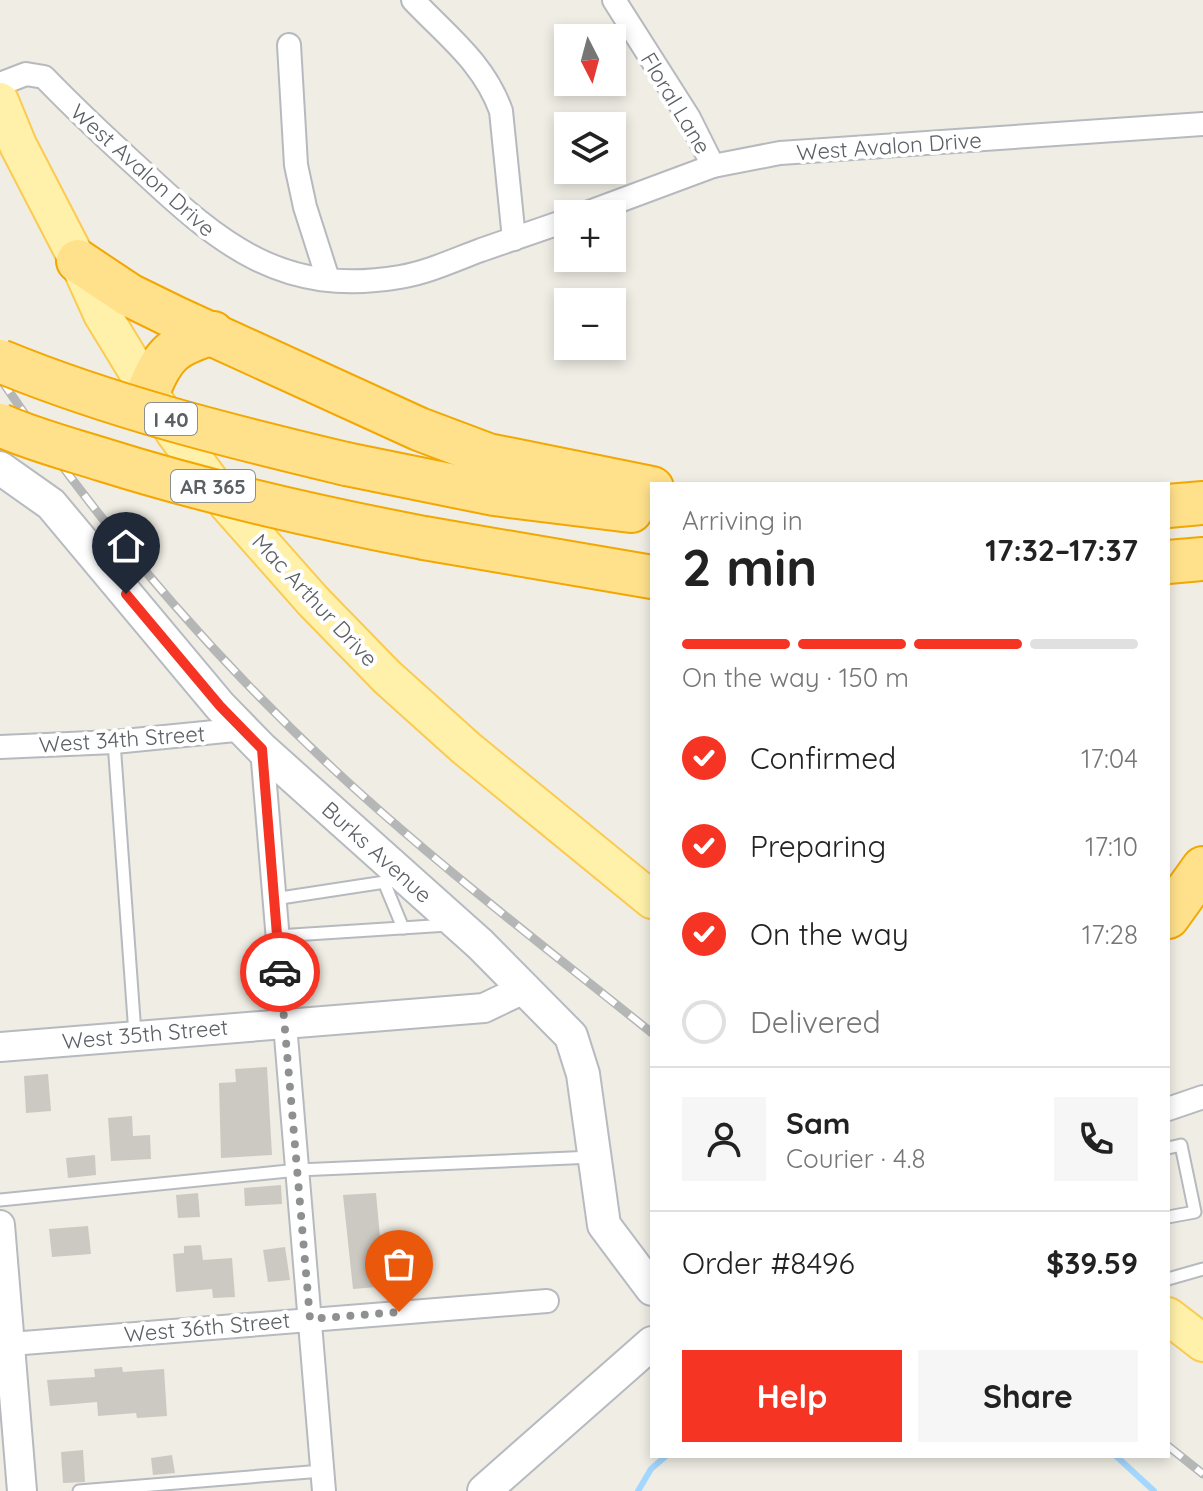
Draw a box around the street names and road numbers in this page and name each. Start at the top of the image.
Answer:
street label: Floral Lane [635,47,717,159]
street label: West Avalon Drive [65,98,221,242]
street label: West Avalon Drive [796,126,982,166]
road number: I 40 [145,403,197,435]
road number: AR 365 [171,470,255,502]
street label: Mac Arthur Drive [246,528,384,672]
street label: West 34th Street [38,719,206,759]
street label: Burks Avenue [316,795,438,909]
street label: West 35th Street [61,1013,229,1055]
street label: West 36th Street [123,1306,291,1348]

